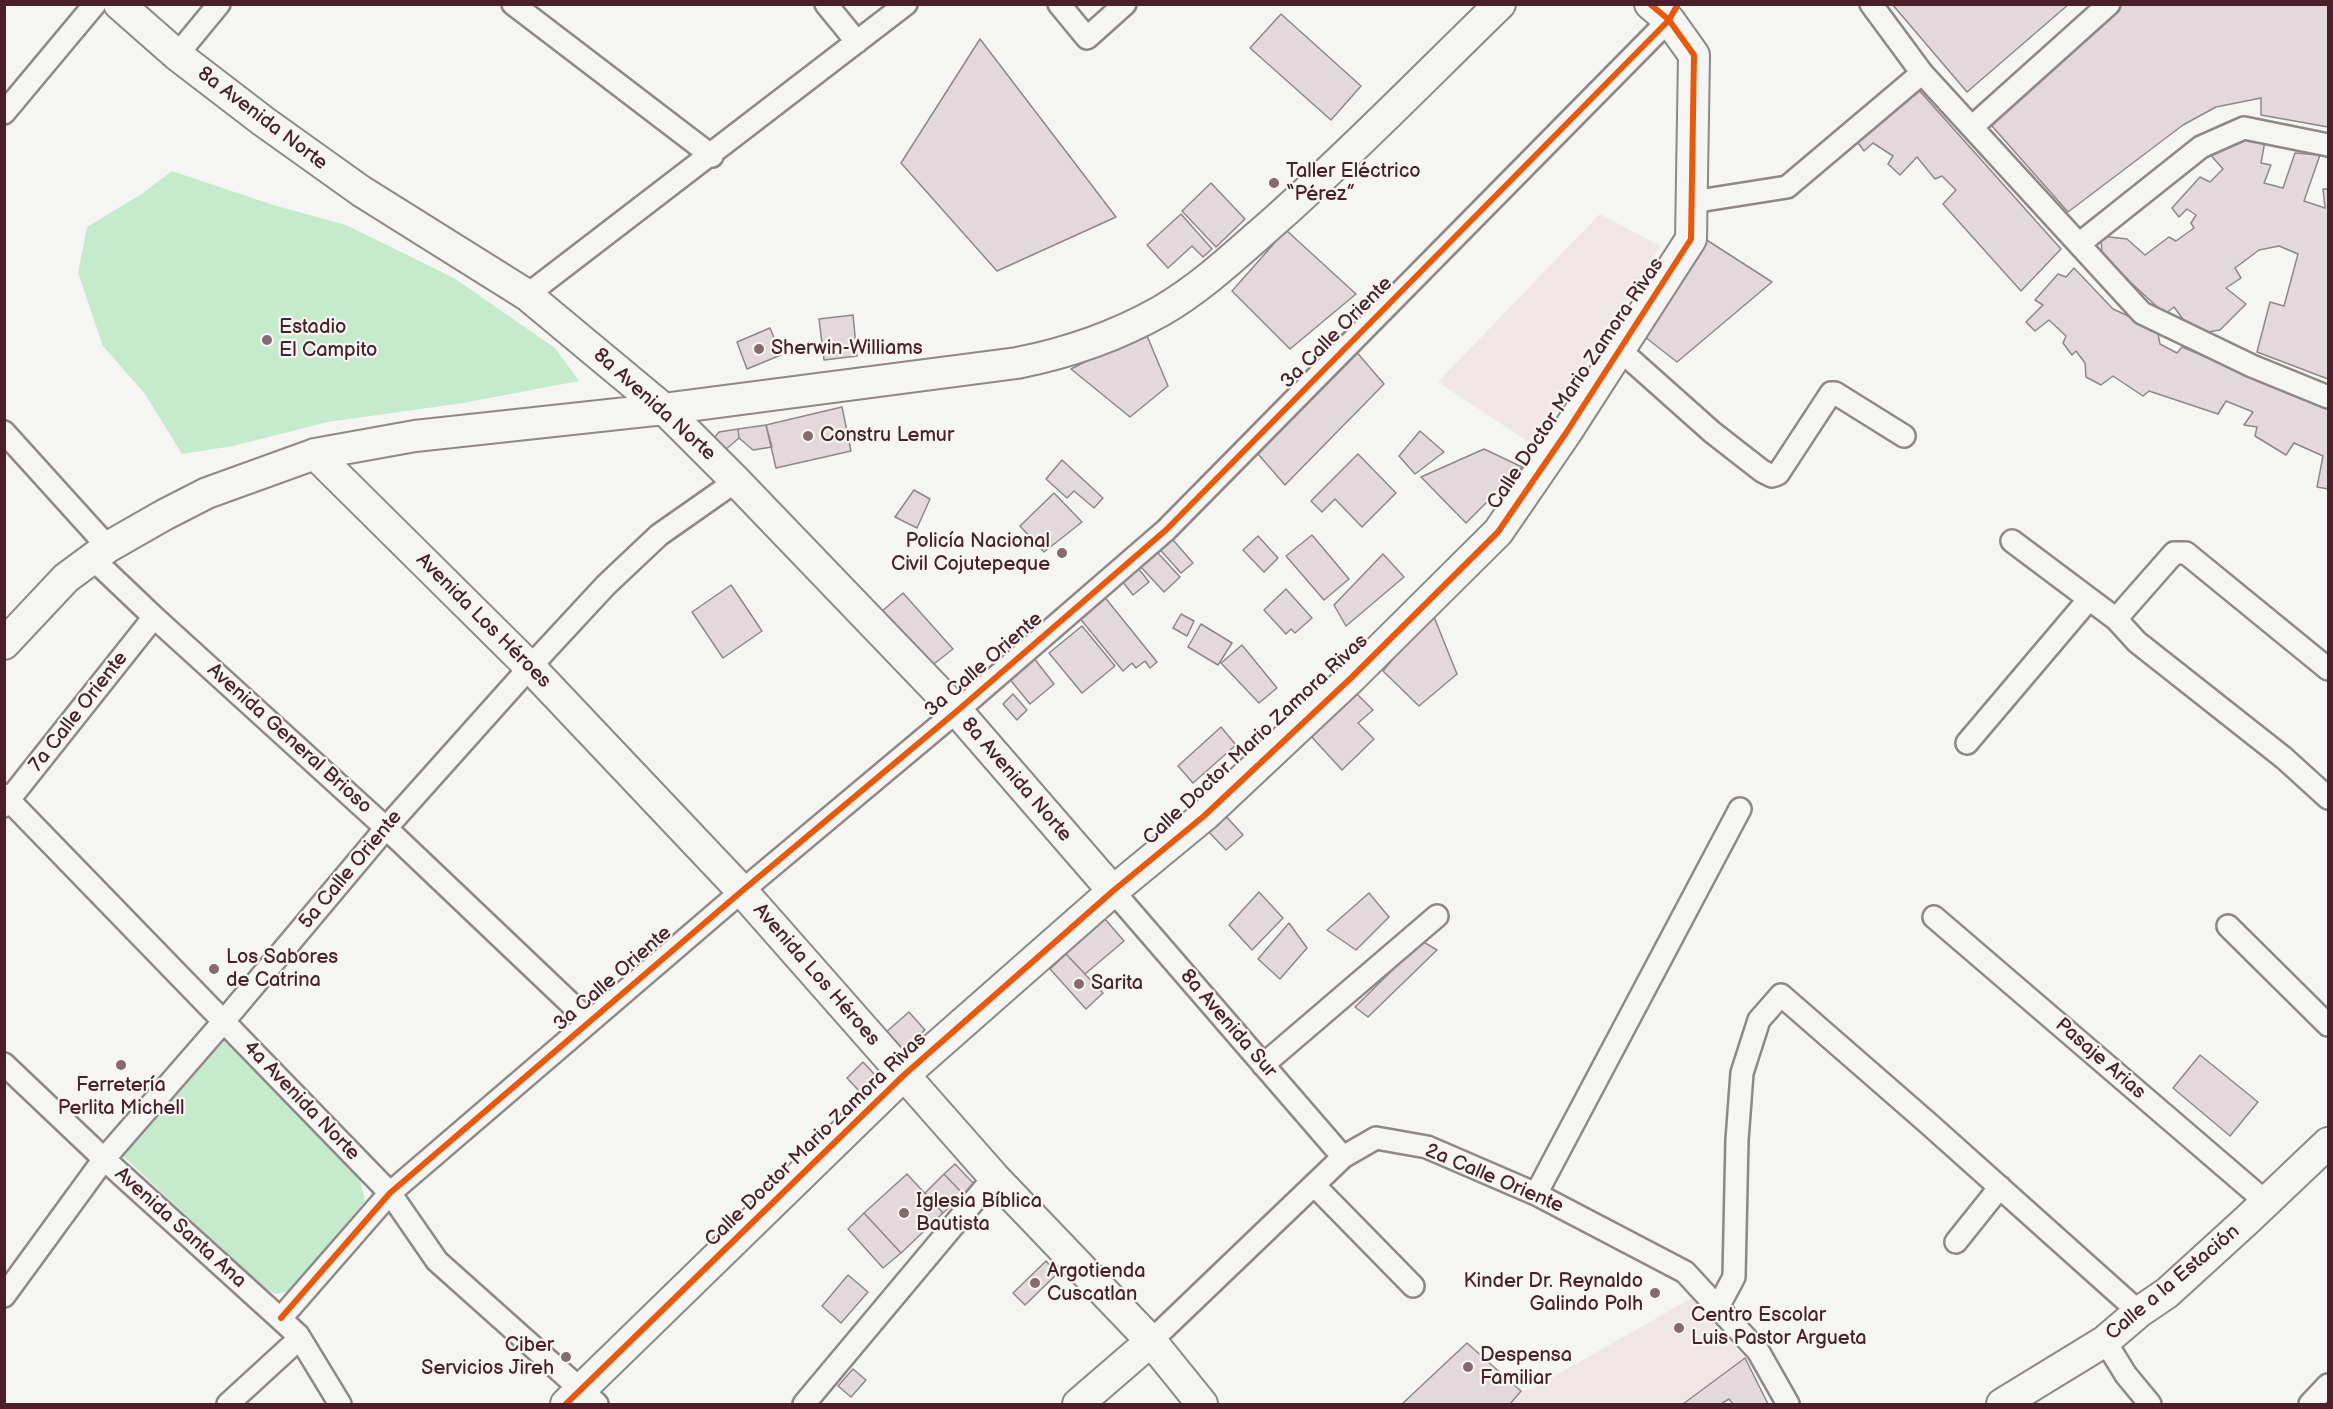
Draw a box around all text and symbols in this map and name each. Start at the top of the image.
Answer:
street label: 8a Avenida Norte [192,62,332,176]
place label: Taller Eléctrico “Pérez” [1286,160,1421,207]
marker: Taller Eléctrico “Pérez” [1267,176,1281,190]
street label: Calle Doctor Mario Zamora Rivas [1483,254,1669,514]
street label: 3a Calle Oriente [1276,272,1398,394]
place label: Estadio El Campito [279,316,377,363]
marker: Estadio El Campito [260,333,274,347]
place label: Sherwin-Williams [771,337,923,361]
marker: Sherwin-Williams [752,342,766,356]
street label: 8a Avenida Norte [588,344,720,466]
place label: Constru Lemur [820,424,954,448]
marker: Constru Lemur [801,429,815,443]
place label: Policía Nacional Civil Cojutepeque [891,530,1050,577]
marker: Policía Nacional Civil Cojutepeque [1055,546,1069,560]
street label: Avenida Los Héroes [410,548,556,694]
street label: 3a Calle Oriente [920,607,1048,723]
street label: Calle Doctor Mario Zamora Rivas [1139,629,1373,851]
street label: 7a Calle Oriente [25,647,133,777]
street label: Avenida General Brioso [202,659,376,819]
street label: 8a Avenida Norte [956,713,1076,847]
street label: 5a Calle Oriente [294,806,408,934]
street label: Avenida Los Héroes [747,899,885,1051]
street label: 3a Calle Oriente [549,921,677,1037]
place label: Los Sabores de Catrina [226,946,338,993]
marker: Los Sabores de Catrina [207,962,221,976]
street label: 8a Avenida Sur [1174,965,1282,1083]
place label: Sarita [1091,972,1143,996]
marker: Sarita [1072,977,1086,991]
street label: Pasaje Arias [2050,1013,2150,1105]
street label: Calle Doctor Mario Zamora Rivas [700,1028,932,1252]
street label: 4a Avenida Norte [238,1036,364,1166]
marker: Ferretería Perlita Michell [114,1058,128,1072]
place label: Ferretería Perlita Michell [58,1074,184,1121]
street label: 2a Calle Oriente [1421,1139,1567,1219]
street label: Avenida Santa Ana [109,1163,251,1293]
place label: Iglesia Bíblica Bautista [916,1190,1042,1237]
marker: Iglesia Bíblica Bautista [897,1206,911,1220]
street label: Calle a la Estación [2101,1220,2245,1346]
place label: Argotienda Cuscatlan [1047,1260,1145,1307]
place label: Kinder Dr. Reynaldo Galindo Polh [1464,1270,1643,1317]
marker: Argotienda Cuscatlan [1028,1276,1042,1290]
marker: Kinder Dr. Reynaldo Galindo Polh [1648,1286,1662,1300]
place label: Centro Escolar Luis Pastor Argueta [1691,1304,1867,1351]
marker: Centro Escolar Luis Pastor Argueta [1672,1321,1686,1335]
place label: Ciber Servicios Jireh [421,1334,554,1381]
place label: Despensa Familiar [1480,1344,1572,1391]
marker: Ciber Servicios Jireh [559,1350,573,1364]
marker: Despensa Familiar [1461,1360,1475,1374]

